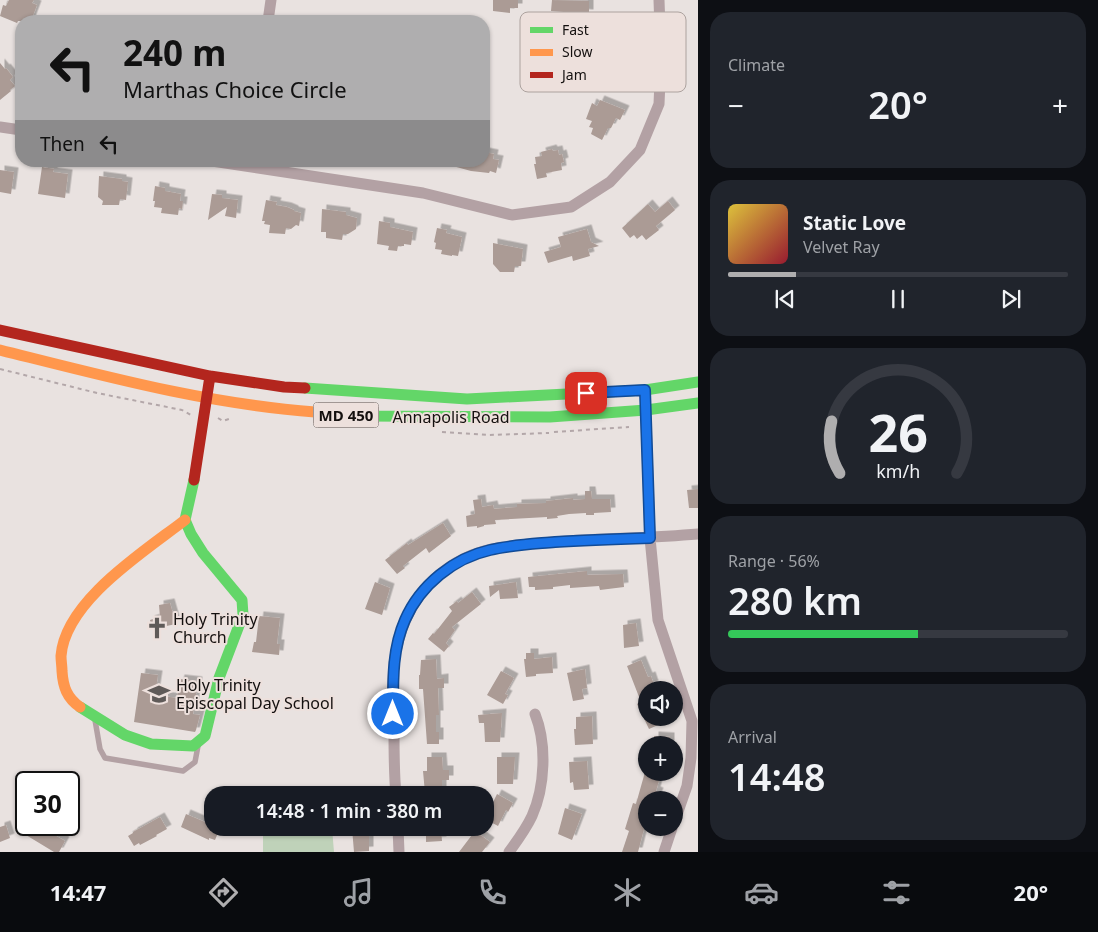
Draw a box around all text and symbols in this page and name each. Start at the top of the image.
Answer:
legend [520,12,686,92]
text: Fast [562,20,589,39]
text: 240 m [123,29,226,76]
icon: left [40,35,105,100]
text: Slow [562,42,593,61]
text: Climate [728,54,785,76]
text: Jam [560,65,587,84]
text: Marthas Choice Circle [123,74,347,104]
text: 20° [868,78,928,130]
text: − [728,86,744,124]
text: + [1052,86,1068,124]
icon: left [95,130,123,158]
text: Then [40,131,85,157]
text: Static Love [803,210,906,236]
text: Velvet Ray [803,236,880,258]
icon: previous [771,285,799,313]
icon: pause [884,285,912,313]
icon: next [997,285,1025,313]
pin [565,372,607,414]
icon: arrive [572,379,600,407]
text: 26 [868,396,928,467]
road number: MD 450 [314,402,378,428]
street label: Annapolis Road [392,406,510,428]
text: km/h [876,459,920,483]
text: Range · 56% [728,550,820,572]
text: 280 km [728,574,862,626]
place label: Holy Trinity Church [173,608,259,648]
church icon: Holy Trinity Church [144,615,170,641]
place label: Holy Trinity Episcopal Day School [176,674,334,714]
school or university icon: Holy Trinity Episcopal Day School [146,681,172,707]
map controls [638,681,683,836]
button: sound [638,681,683,726]
position arrow [366,687,418,739]
text: Arrival [728,726,777,748]
button: + [638,736,683,781]
text: 14:48 [728,750,825,802]
speed limit sign: 30 [15,771,80,836]
button: − [638,791,683,836]
text: 14:48 · 1 min · 380 m [256,798,442,824]
icon: directions [206,875,241,910]
icon: music [341,875,376,910]
icon: phone [475,875,510,910]
icon: climate [610,875,645,910]
icon: car [744,875,779,910]
icon: filters [879,875,914,910]
text: 14:47 [50,877,106,907]
text: 20° [1014,877,1048,907]

